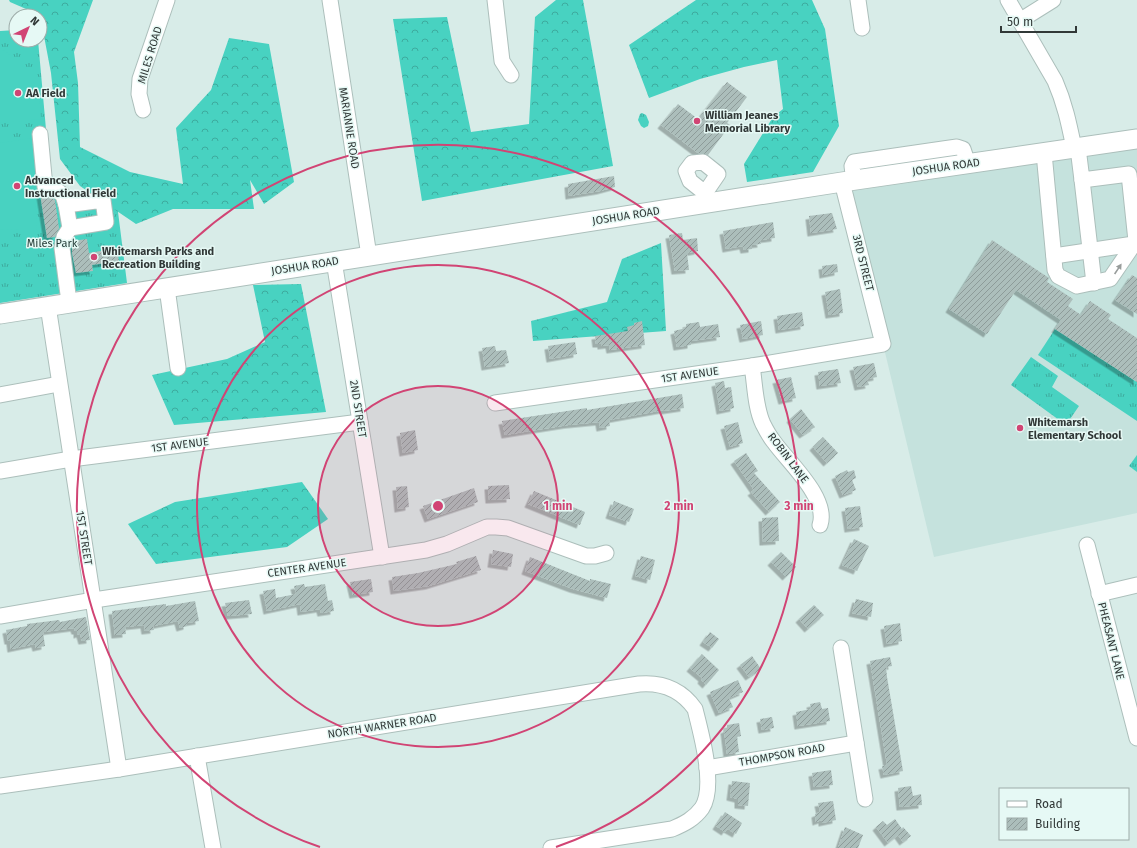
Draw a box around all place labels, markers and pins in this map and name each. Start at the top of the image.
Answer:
place label: AA Field [25,87,66,100]
marker: AA Field [13,88,23,98]
place label: William Jeanes Memorial Library [705,109,791,135]
marker: William Jeanes Memorial Library [692,116,702,126]
place label: Advanced Instructional Field [24,174,116,200]
marker: Advanced Instructional Field [12,181,22,191]
place label: Whitemarsh Parks and Recreation Building [102,245,214,271]
marker: Whitemarsh Parks and Recreation Building [89,252,99,262]
place label: Whitemarsh Elementary School [1028,416,1122,442]
marker: Whitemarsh Elementary School [1015,423,1025,433]
centre of rings [431,499,445,513]

